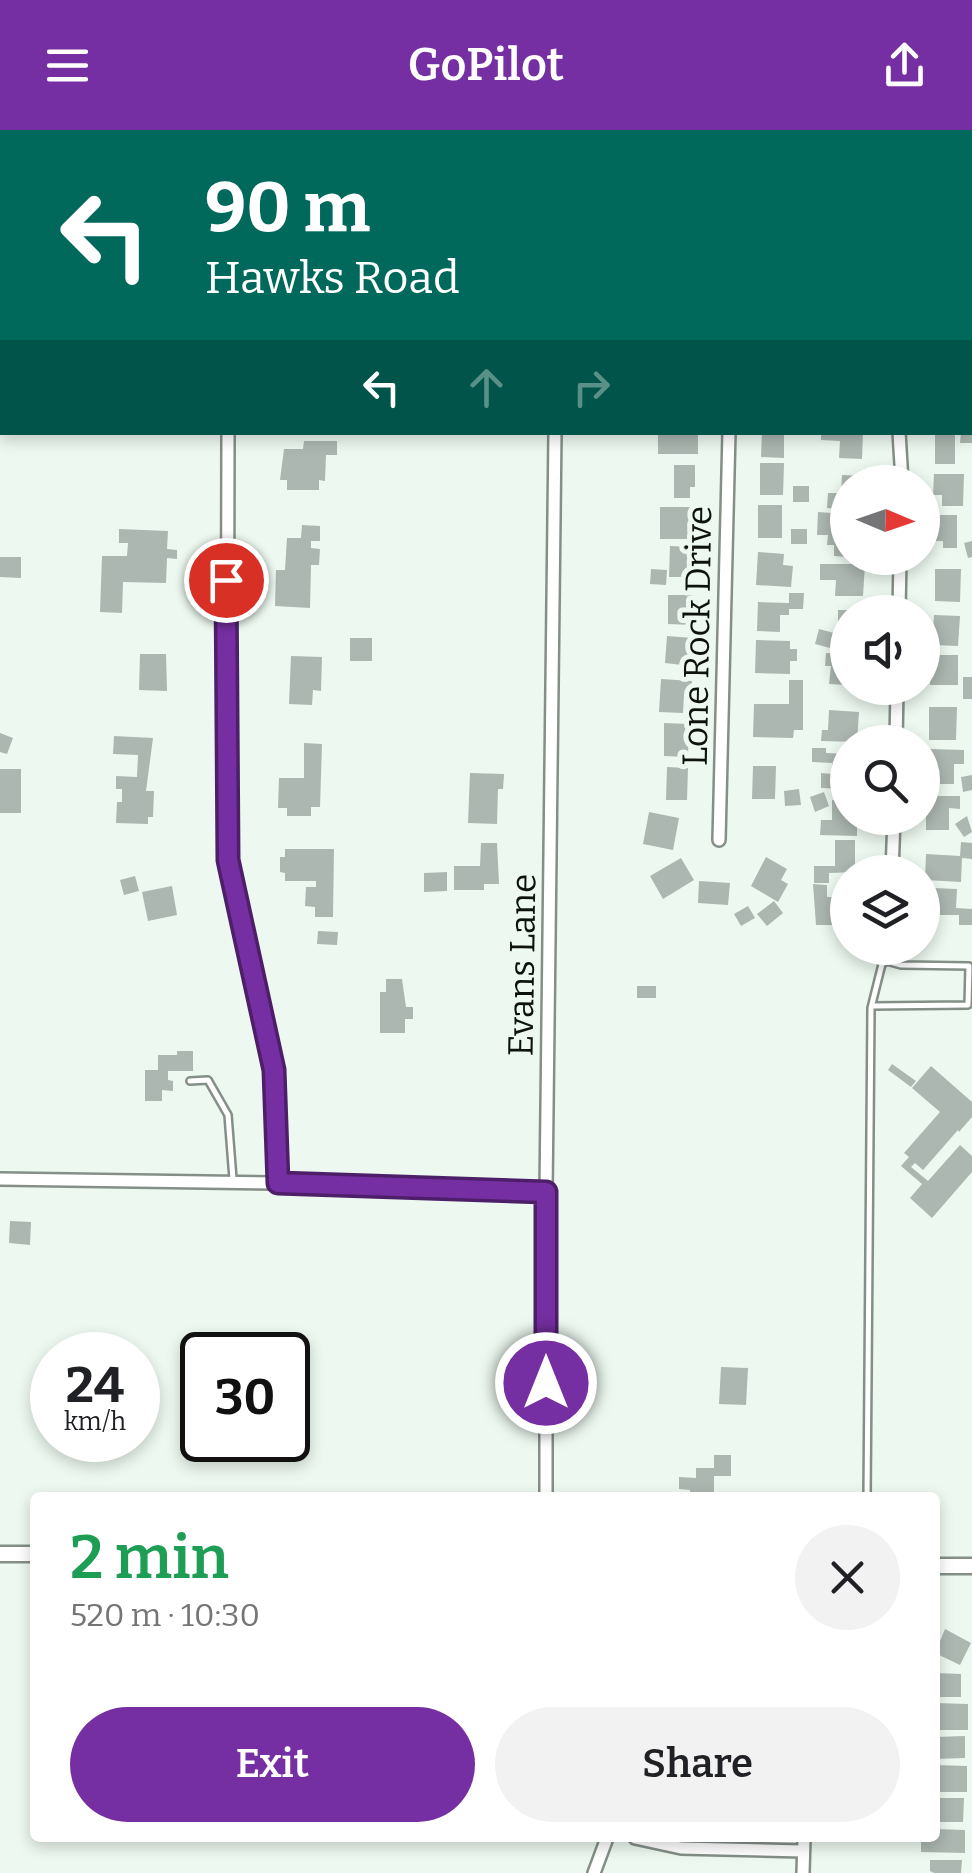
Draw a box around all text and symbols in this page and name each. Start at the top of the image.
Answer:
icon: menu [40,38,95,93]
text: GoPilot [408,38,564,92]
icon: share [877,38,932,93]
text: 90 m [205,166,370,250]
icon: left [40,170,170,300]
text: Hawks Road [205,251,460,305]
icon: left [354,360,409,415]
icon: ahead [459,360,514,415]
icon: right [564,360,619,415]
north arrow [830,465,940,575]
map controls [830,465,940,965]
street label: Lone Rock Drive [674,506,720,766]
pin [184,538,269,623]
icon: arrive [199,553,254,608]
button: sound [830,595,940,705]
button: search [830,725,940,835]
button: layers [830,855,940,965]
street label: Evans Lane [499,873,545,1057]
position arrow [494,1331,598,1435]
speed limit sign: 30 [180,1332,310,1462]
text: 24 [66,1355,124,1415]
text: km/h [64,1407,126,1437]
text: 2 min [70,1522,229,1594]
button: close [795,1525,900,1630]
text: 520 m · 10:30 [70,1596,260,1634]
button: Exit [70,1707,475,1822]
button: Share [495,1707,900,1822]

